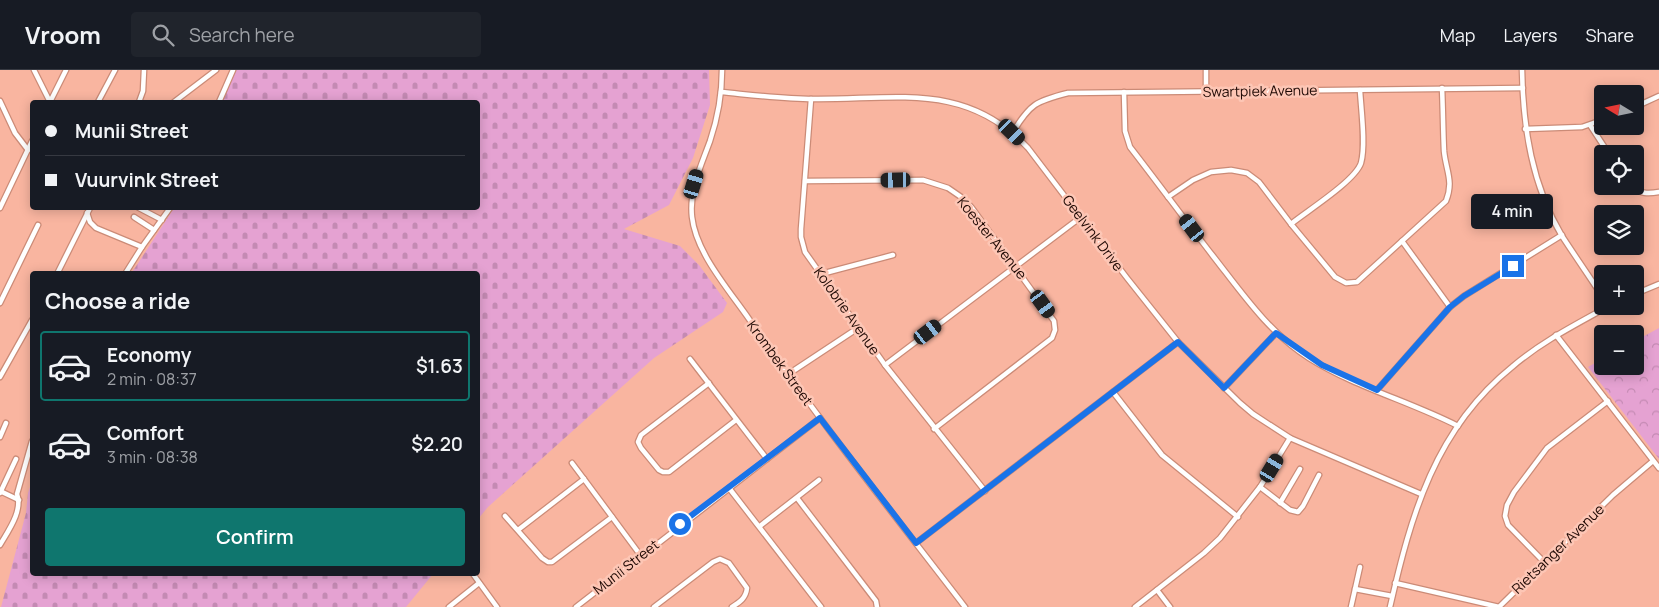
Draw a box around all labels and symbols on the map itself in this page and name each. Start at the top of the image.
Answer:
street label: Swartpiek Avenue [1202,80,1318,101]
north arrow [1594,85,1644,135]
car [995,116,1028,148]
car [682,167,705,201]
car [880,172,911,188]
street label: Geelvink Drive [1059,191,1128,275]
street label: Koester Avenue [953,193,1032,283]
callout: 4 min [1472,194,1554,228]
car [1176,212,1207,244]
route end [1502,255,1524,277]
street label: Kolobrie Avenue [810,263,885,358]
car [1028,287,1057,321]
street label: Krombek Street [743,316,818,409]
car [911,317,944,347]
car [1257,451,1286,485]
street label: Rietsanger Avenue [1507,500,1608,598]
route start [669,513,691,535]
street label: Munii Street [589,535,663,598]

